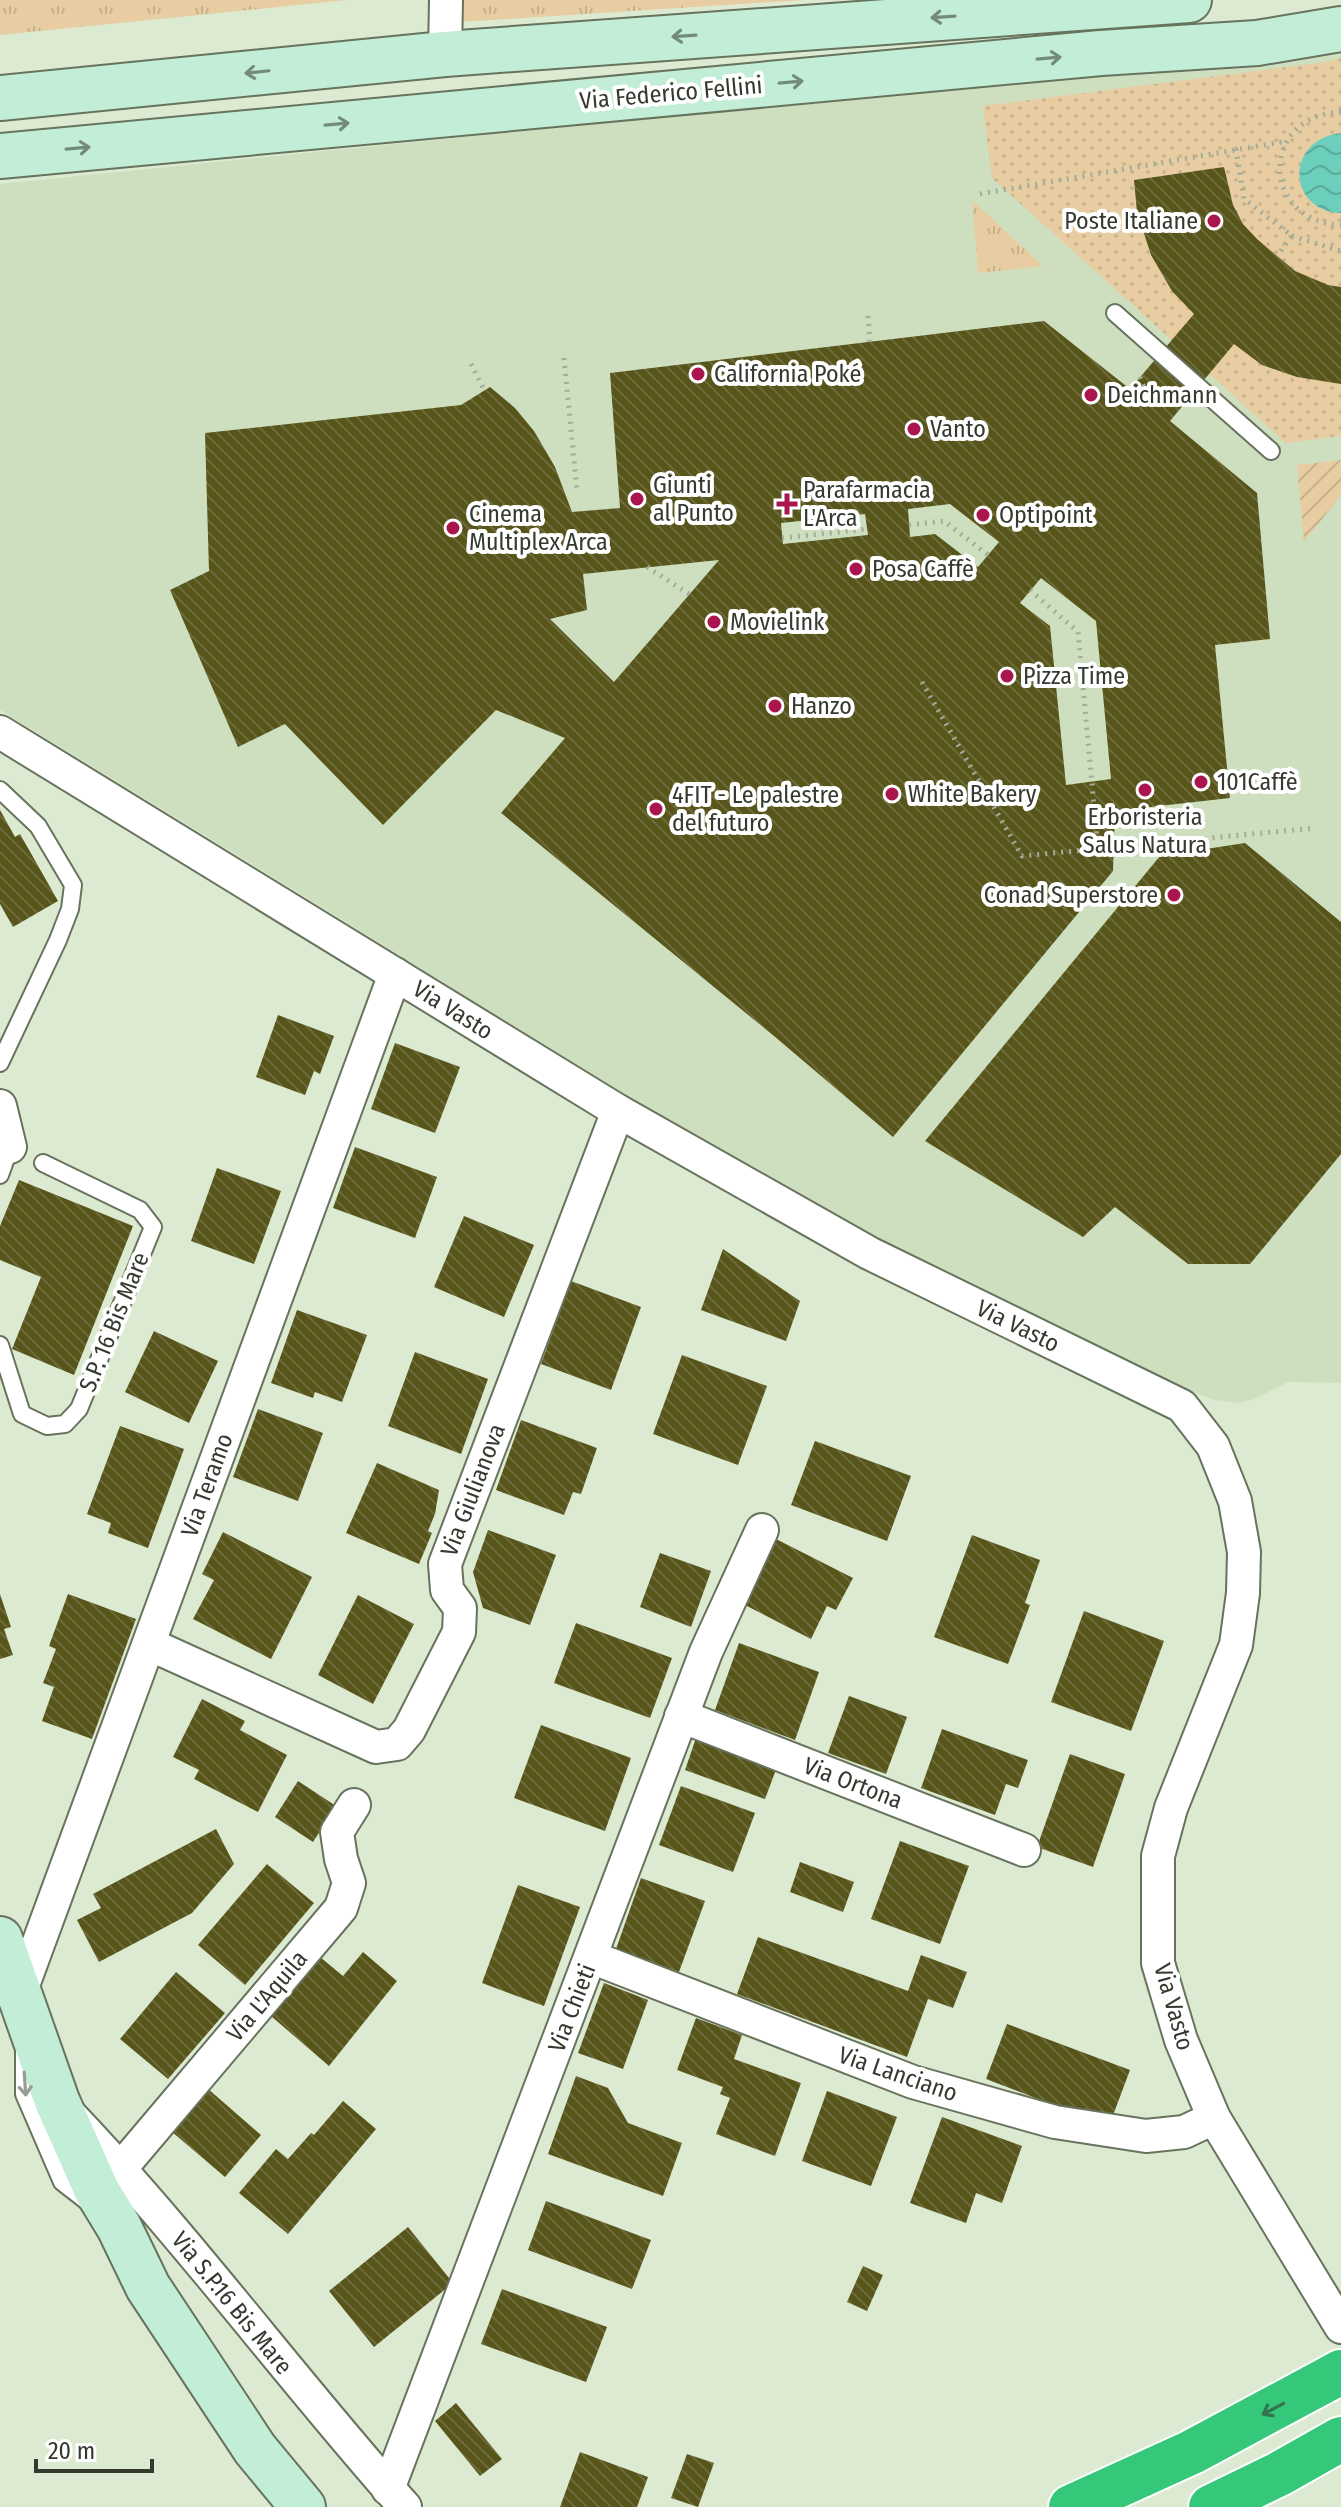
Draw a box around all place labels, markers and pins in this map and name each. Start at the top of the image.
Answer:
place label: Poste Italiane [1064,207,1198,235]
marker: Poste Italiane [1205,212,1223,230]
place label: California Poké [714,360,861,388]
marker: California Poké [689,365,707,383]
place label: Deichmann [1107,381,1217,409]
marker: Deichmann [1082,386,1100,404]
place label: Vanto [930,415,986,443]
marker: Vanto [905,420,923,438]
place label: Giunti al Punto [653,471,734,527]
place label: Parafarmacia L'Arca [803,476,931,532]
marker: Giunti al Punto [628,490,646,508]
marker: Parafarmacia L'Arca [778,495,796,513]
place label: Cinema Multiplex Arca [469,500,608,556]
place label: Optipoint [999,501,1093,529]
marker: Optipoint [974,506,992,524]
marker: Cinema Multiplex Arca [444,519,462,537]
place label: Posa Caffè [872,555,974,583]
marker: Posa Caffè [847,560,865,578]
place label: Movielink [730,608,825,636]
marker: Movielink [705,613,723,631]
place label: Pizza Time [1023,662,1125,690]
marker: Pizza Time [998,667,1016,685]
place label: Hanzo [791,692,852,720]
marker: Hanzo [766,697,784,715]
place label: 101Caffè [1217,768,1298,796]
marker: 101Caffè [1192,773,1210,791]
place label: White Bakery [908,780,1037,808]
place label: 4FIT - Le palestre del futuro [672,781,839,837]
marker: Erboristeria Salus Natura [1136,781,1154,799]
marker: White Bakery [883,785,901,803]
marker: 4FIT - Le palestre del futuro [647,800,665,818]
place label: Erboristeria Salus Natura [1083,803,1207,859]
place label: Conad Superstore [984,881,1158,909]
marker: Conad Superstore [1165,886,1183,904]

